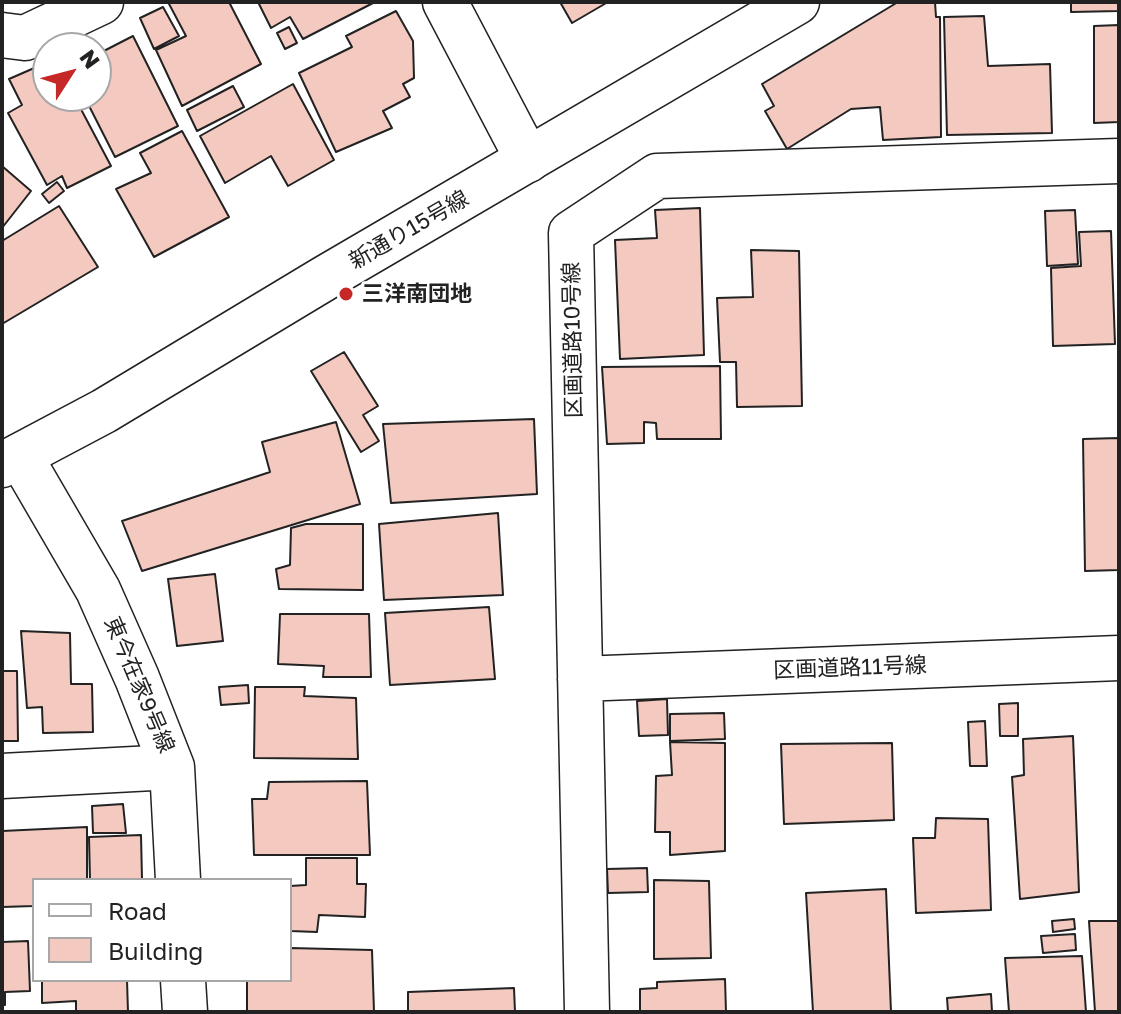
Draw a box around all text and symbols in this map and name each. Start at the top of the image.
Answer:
north arrow [32,32,112,112]
text: N [74,44,106,73]
street label: 新通り15号線 [345,185,473,275]
street label: 区画道路10号線 [558,262,588,418]
place label: 三洋南団地 [362,281,472,307]
marker: 三洋南団地 [337,285,355,303]
street label: 東今在家9号線 [98,613,180,757]
street label: 区画道路11号線 [773,652,927,684]
legend [32,878,292,982]
text: Road [108,896,167,925]
text: Building [108,936,203,965]

